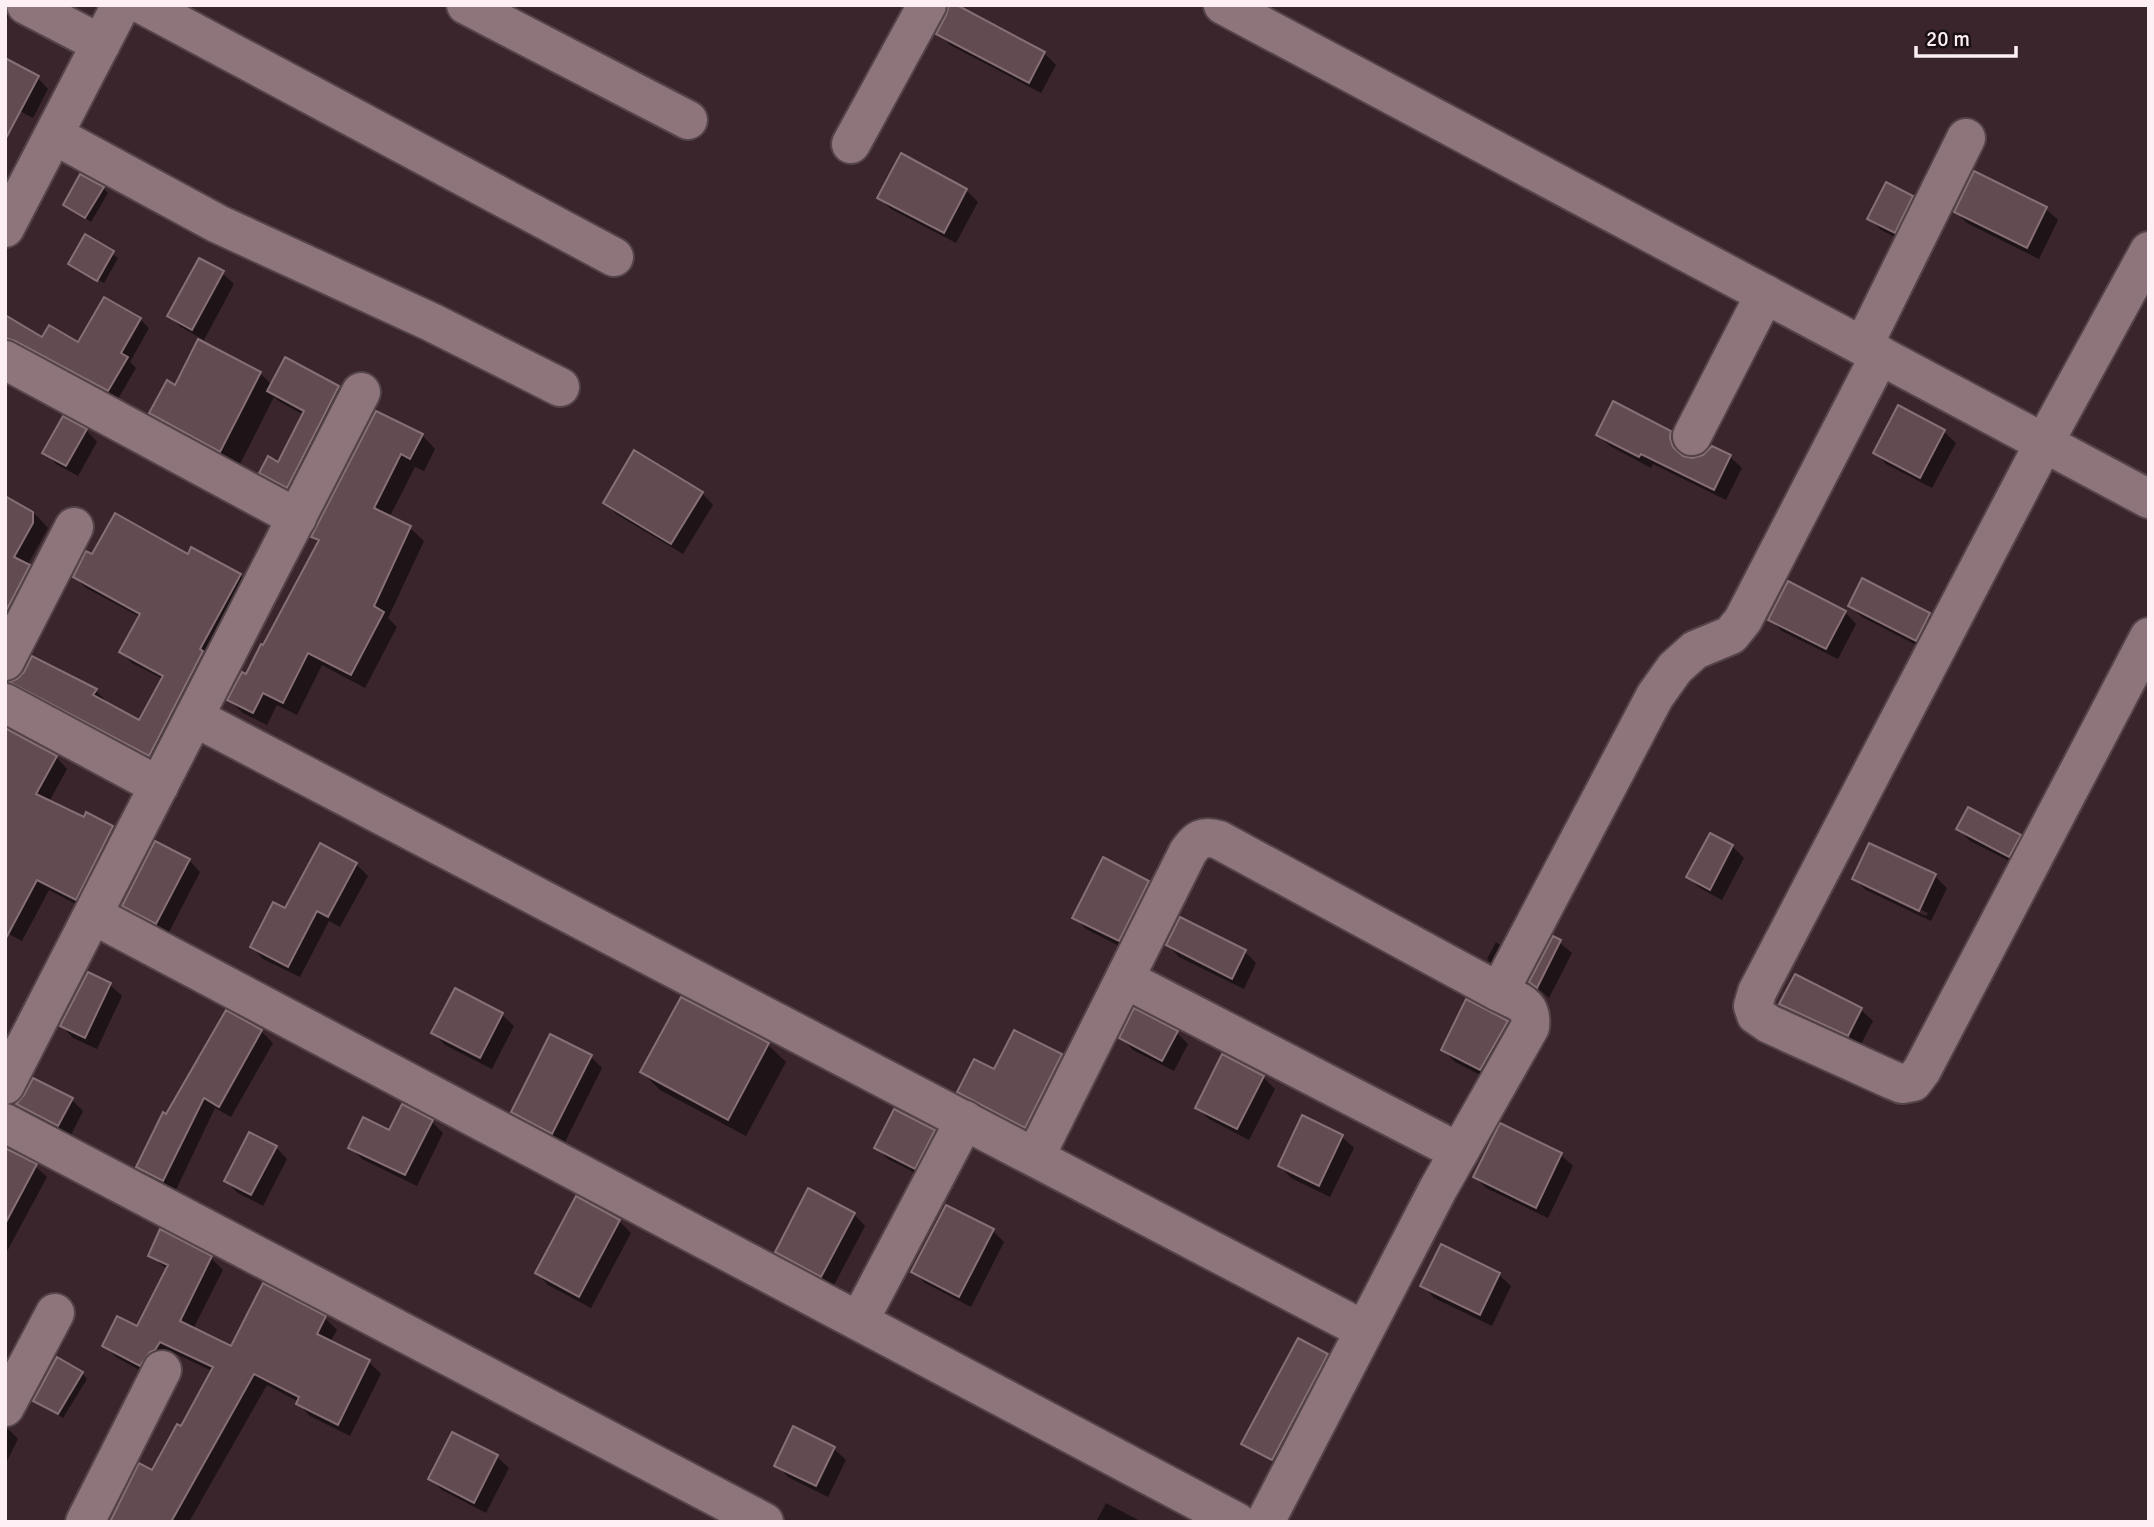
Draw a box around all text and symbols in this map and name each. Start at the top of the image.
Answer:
scale bar [1916,14,2016,58]
text: 20 m [1926,26,1970,52]

